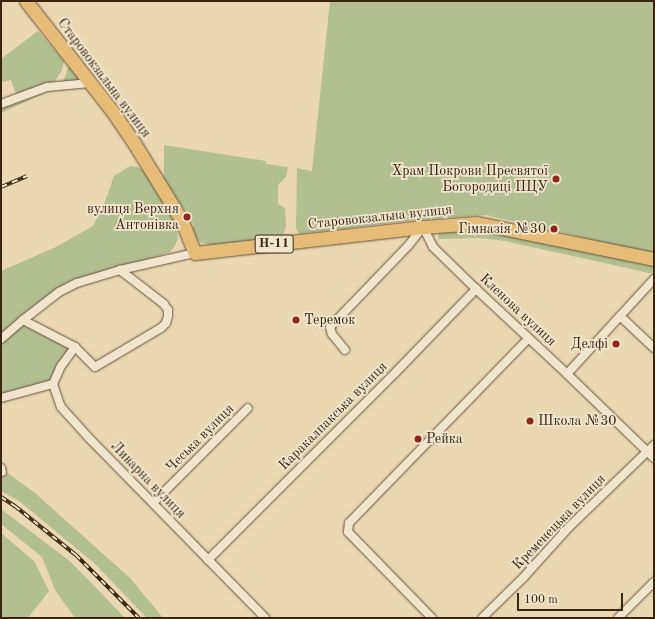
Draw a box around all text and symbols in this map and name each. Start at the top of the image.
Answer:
street label: Старовокзальна вулиця [54,15,154,141]
place label: Храм Покрови Пресвятої Богородиці ПЦУ [392,163,548,196]
marker: Храм Покрови Пресвятої Богородиці ПЦУ [551,174,561,184]
place label: вулиця Верхня Антонівка [87,201,179,234]
street label: Старовокзальна вулиця [307,201,453,233]
marker: вулиця Верхня Антонівка [182,212,192,222]
place label: Гімназія №30 [458,221,546,237]
marker: Гімназія №30 [549,224,559,234]
road number: Н-11 [254,233,294,255]
street label: Кленова вулиця [476,270,560,350]
place label: Теремок [304,312,355,328]
marker: Теремок [291,315,301,325]
place label: Делфі [571,336,608,352]
marker: Делфі [611,339,621,349]
street label: Каракалпакська вулиця [275,358,391,474]
street label: Чеська вулиця [162,400,238,476]
place label: Школа №30 [538,413,616,429]
marker: Школа №30 [525,416,535,426]
place label: Рейка [426,431,463,447]
marker: Рейка [413,434,423,444]
street label: Ливарна вулиця [107,438,189,522]
street label: Кременецька вулиця [509,471,609,573]
scale bar [519,585,625,611]
text: 100 m [524,594,558,606]

